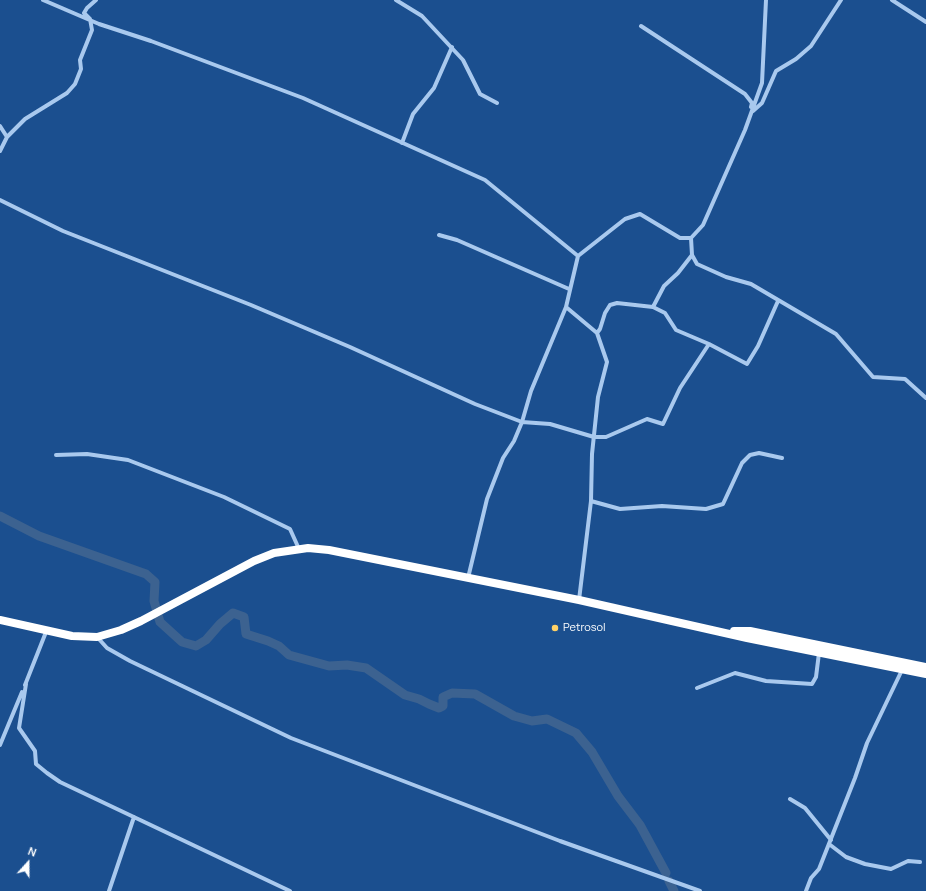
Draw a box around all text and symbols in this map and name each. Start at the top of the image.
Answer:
place label: Petrosol [563,621,606,635]
marker: Petrosol [550,623,560,633]
north arrow [8,843,48,883]
text: N [26,843,39,860]

